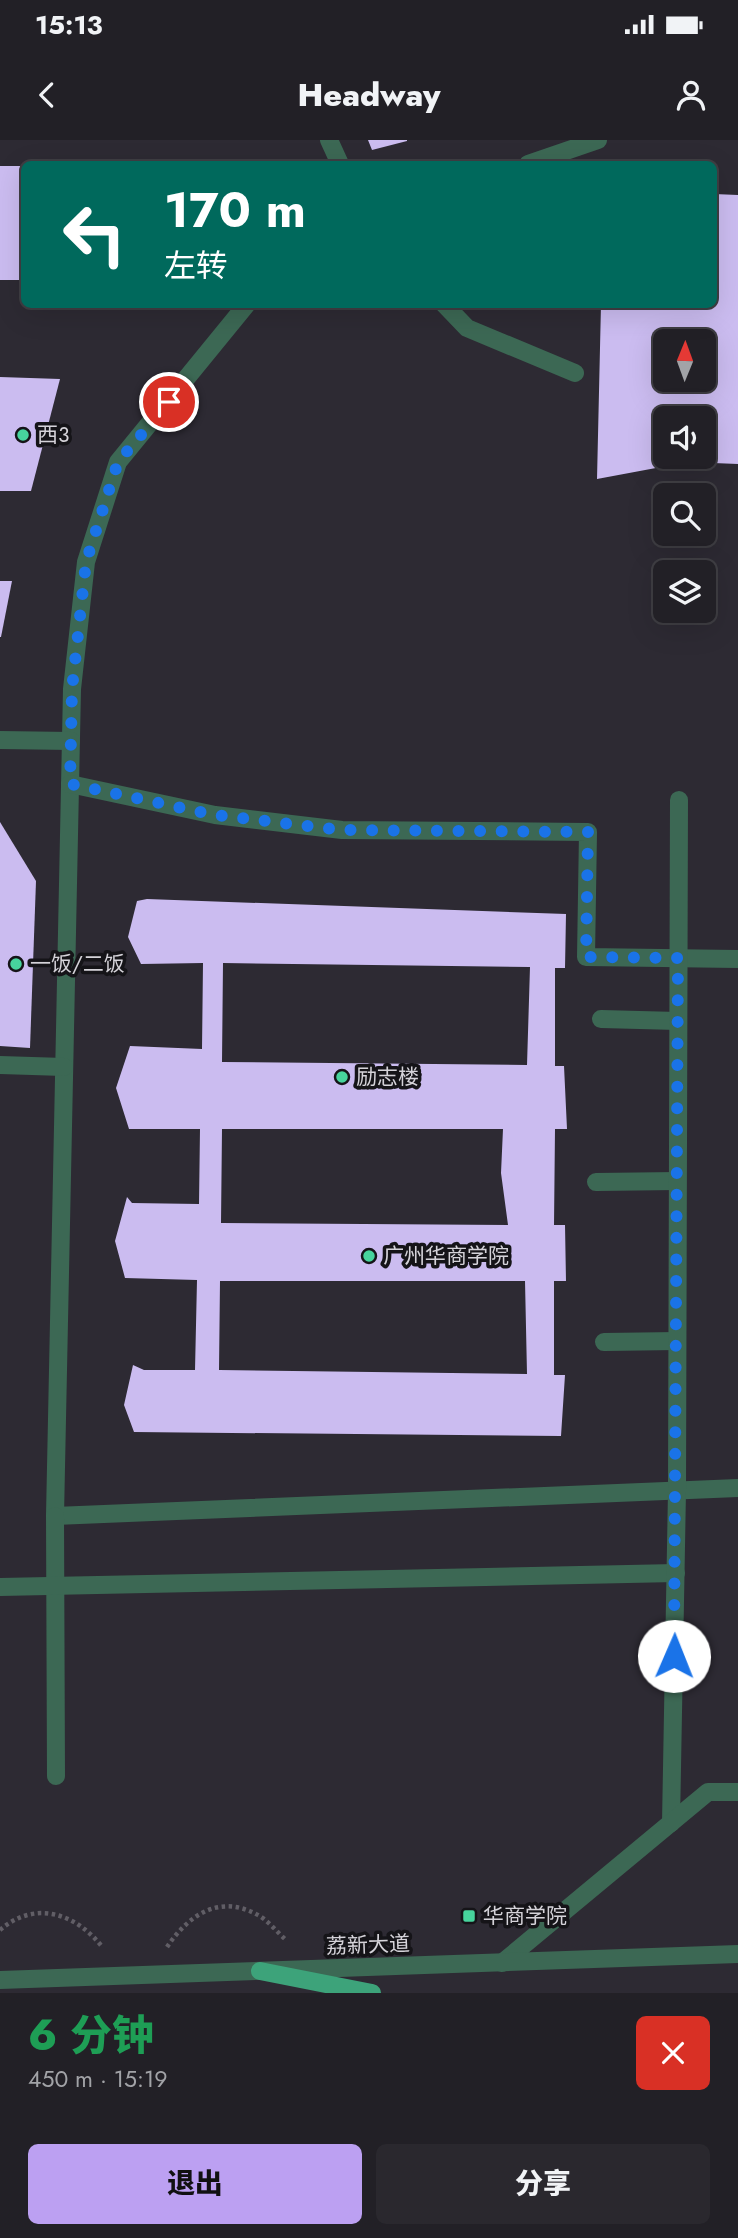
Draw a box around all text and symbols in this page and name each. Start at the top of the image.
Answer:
text: 15:13 [35,6,103,44]
text: Headway [298,72,440,118]
icon: back [28,76,66,114]
icon: person [672,76,710,114]
text: 170 m [164,175,306,245]
icon: left [49,189,140,280]
text: 左转 [164,243,228,289]
north arrow [653,329,716,392]
map controls [653,329,716,623]
pin [139,372,199,432]
icon: arrive [150,383,188,421]
button: sound [653,406,716,469]
place label: 西3 [37,420,69,450]
marker: 西3 [15,427,31,443]
button: search [653,483,716,546]
button: layers [653,560,716,623]
place label: 一饭/二饭 [30,949,125,979]
marker: 一饭/二饭 [8,956,24,972]
place label: 励志楼 [356,1062,419,1092]
marker: 励志楼 [334,1069,350,1085]
place label: 广州华商学院 [383,1241,509,1271]
marker: 广州华商学院 [361,1248,377,1264]
position arrow [637,1619,711,1693]
place label: 华商学院 [483,1901,567,1931]
marker: 华商学院 [461,1908,477,1924]
street label: 荔新大道 [326,1929,410,1961]
text: 6 分钟 [28,2005,154,2066]
button: close [636,2016,710,2090]
text: 450 m · 15:19 [28,2062,168,2096]
button: 退出 [28,2144,362,2224]
button: 分享 [376,2144,710,2224]

